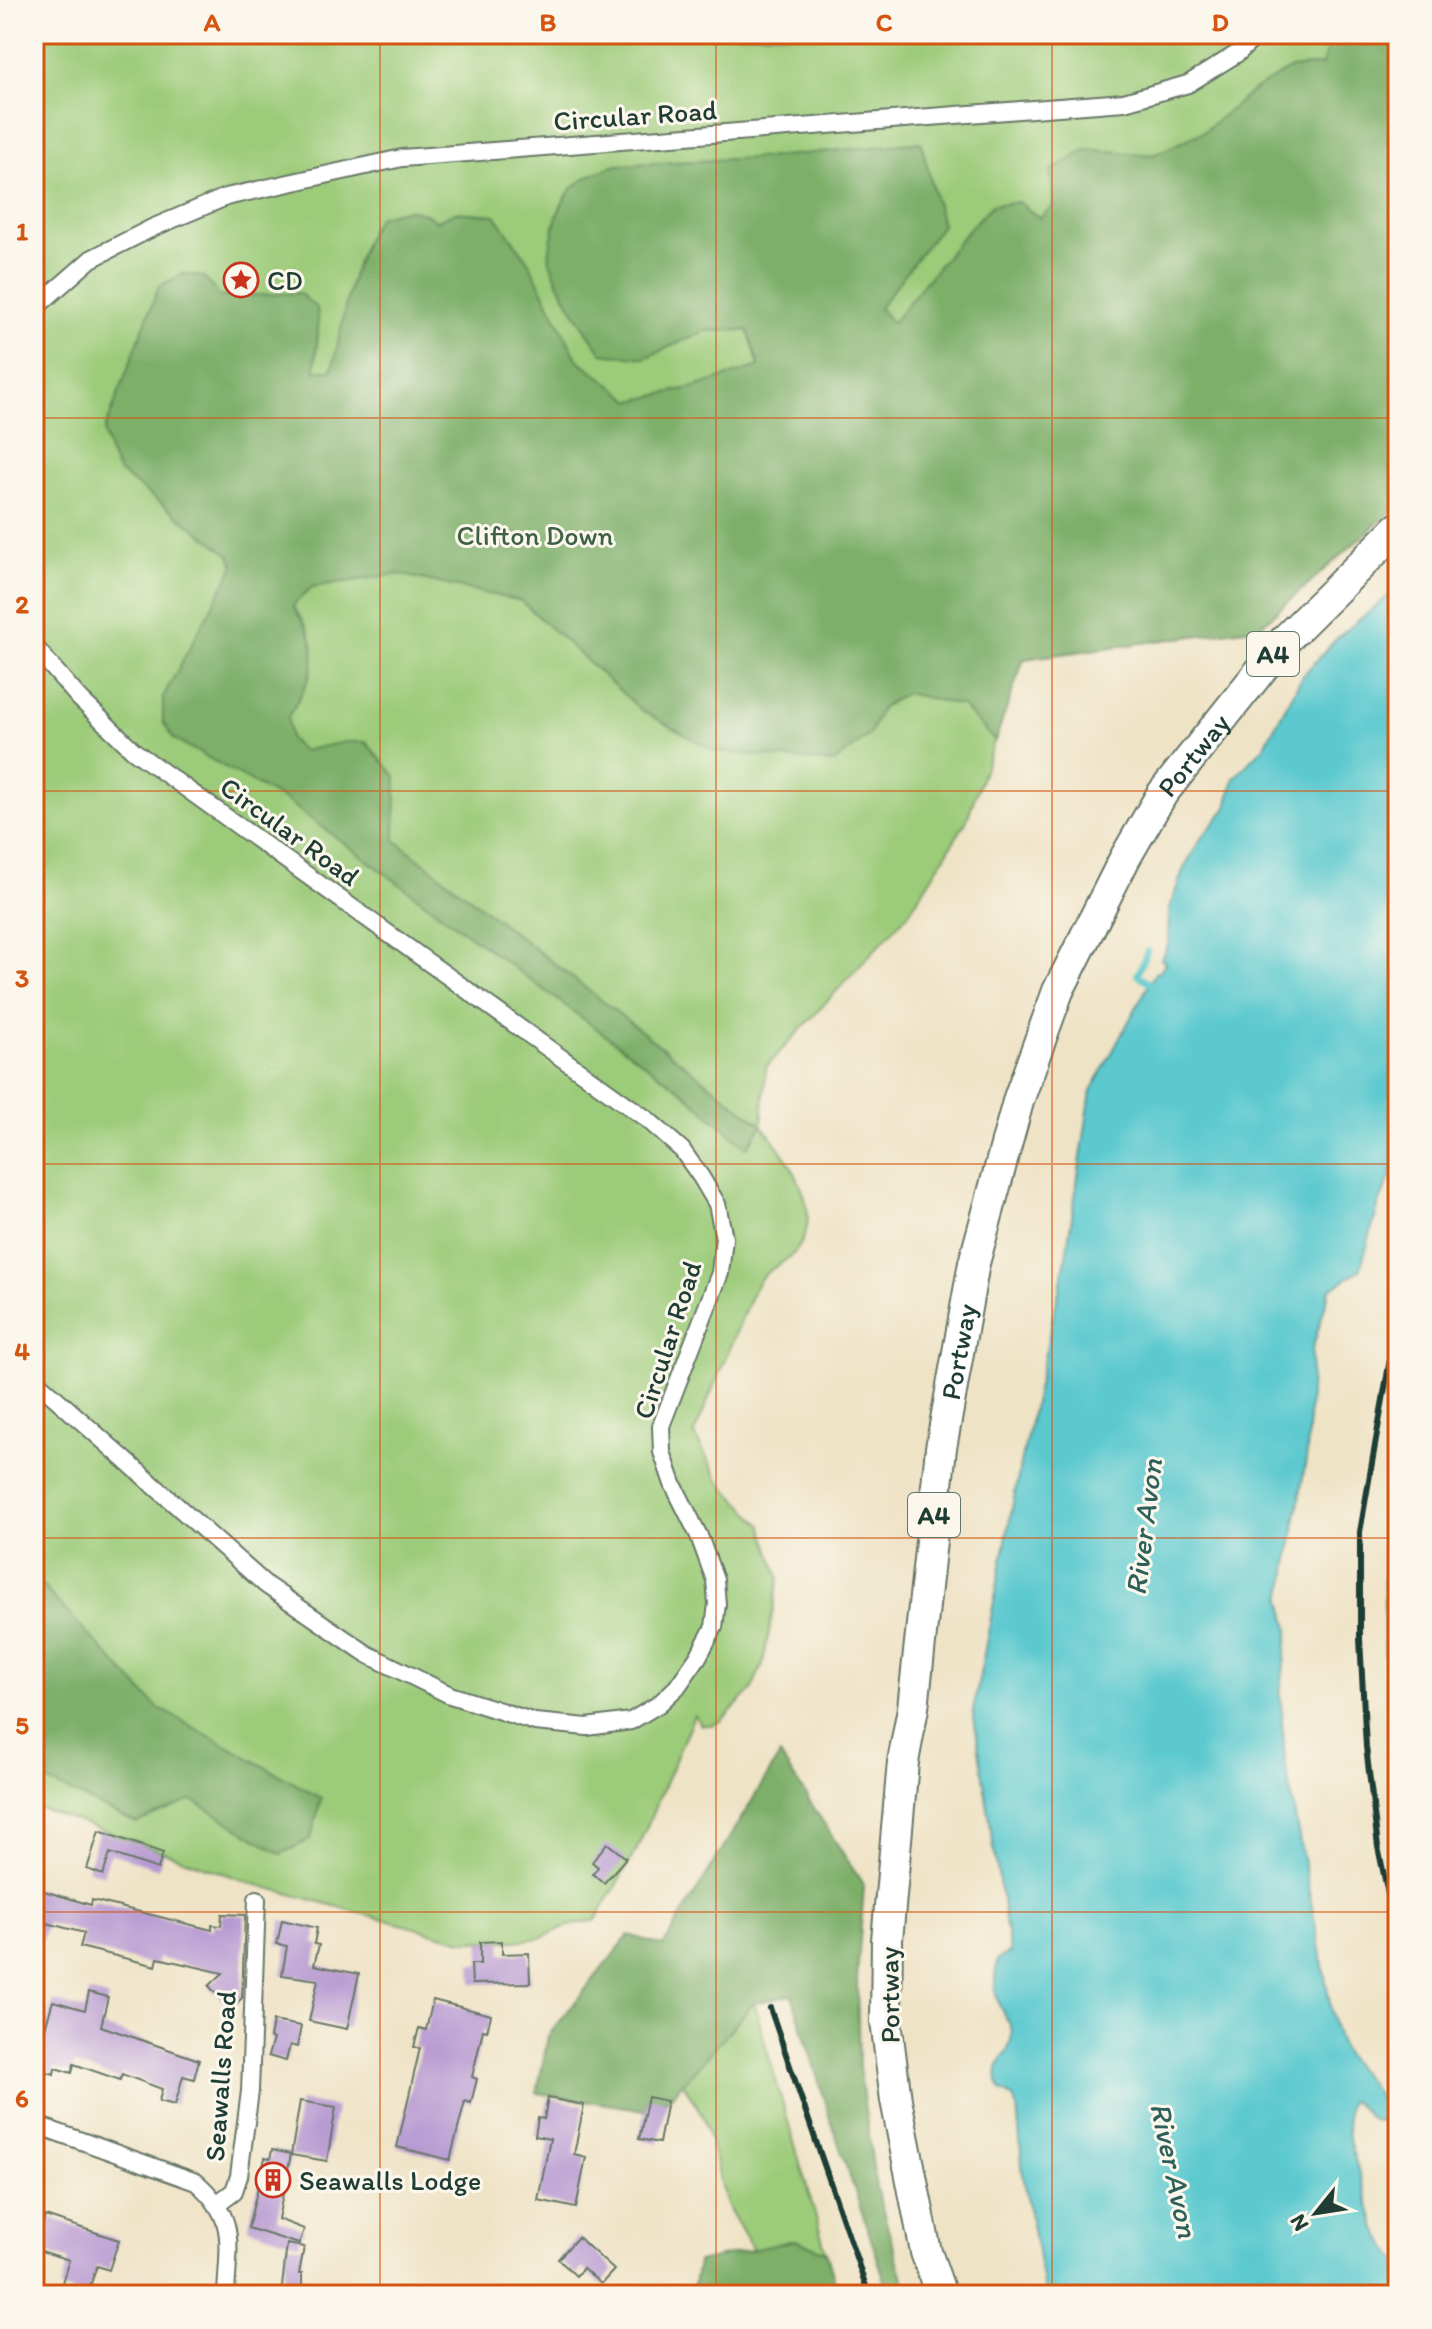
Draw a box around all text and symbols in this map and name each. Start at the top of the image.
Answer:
text: A [203,6,221,38]
text: B [540,6,557,38]
text: C [876,6,893,38]
text: D [1211,6,1229,38]
street label: Circular Road [552,92,718,138]
text: 1 [16,215,28,247]
place icon: CD [222,261,260,299]
place label: CD [267,263,303,297]
park label: Clifton Down [457,518,614,552]
text: 2 [15,588,29,620]
road number: A4 [1247,632,1299,676]
street label: Portway [1150,706,1237,803]
street label: Circular Road [214,769,366,893]
text: 3 [15,962,29,994]
street label: Circular Road [625,1257,709,1423]
street label: Portway [933,1301,983,1403]
text: 4 [14,1335,30,1367]
water label: River Avon [1117,1457,1170,1597]
road number: A4 [908,1493,960,1537]
text: 5 [15,1709,29,1741]
street label: Portway [871,1946,907,2044]
street label: Seawalls Road [197,1990,243,2162]
text: 6 [15,2082,29,2114]
water label: River Avon [1142,2099,1207,2241]
building icon: Seawalls Lodge [254,2161,292,2199]
place label: Seawalls Lodge [299,2163,481,2197]
north arrow [1276,2173,1356,2253]
text: N [1284,2210,1315,2236]

